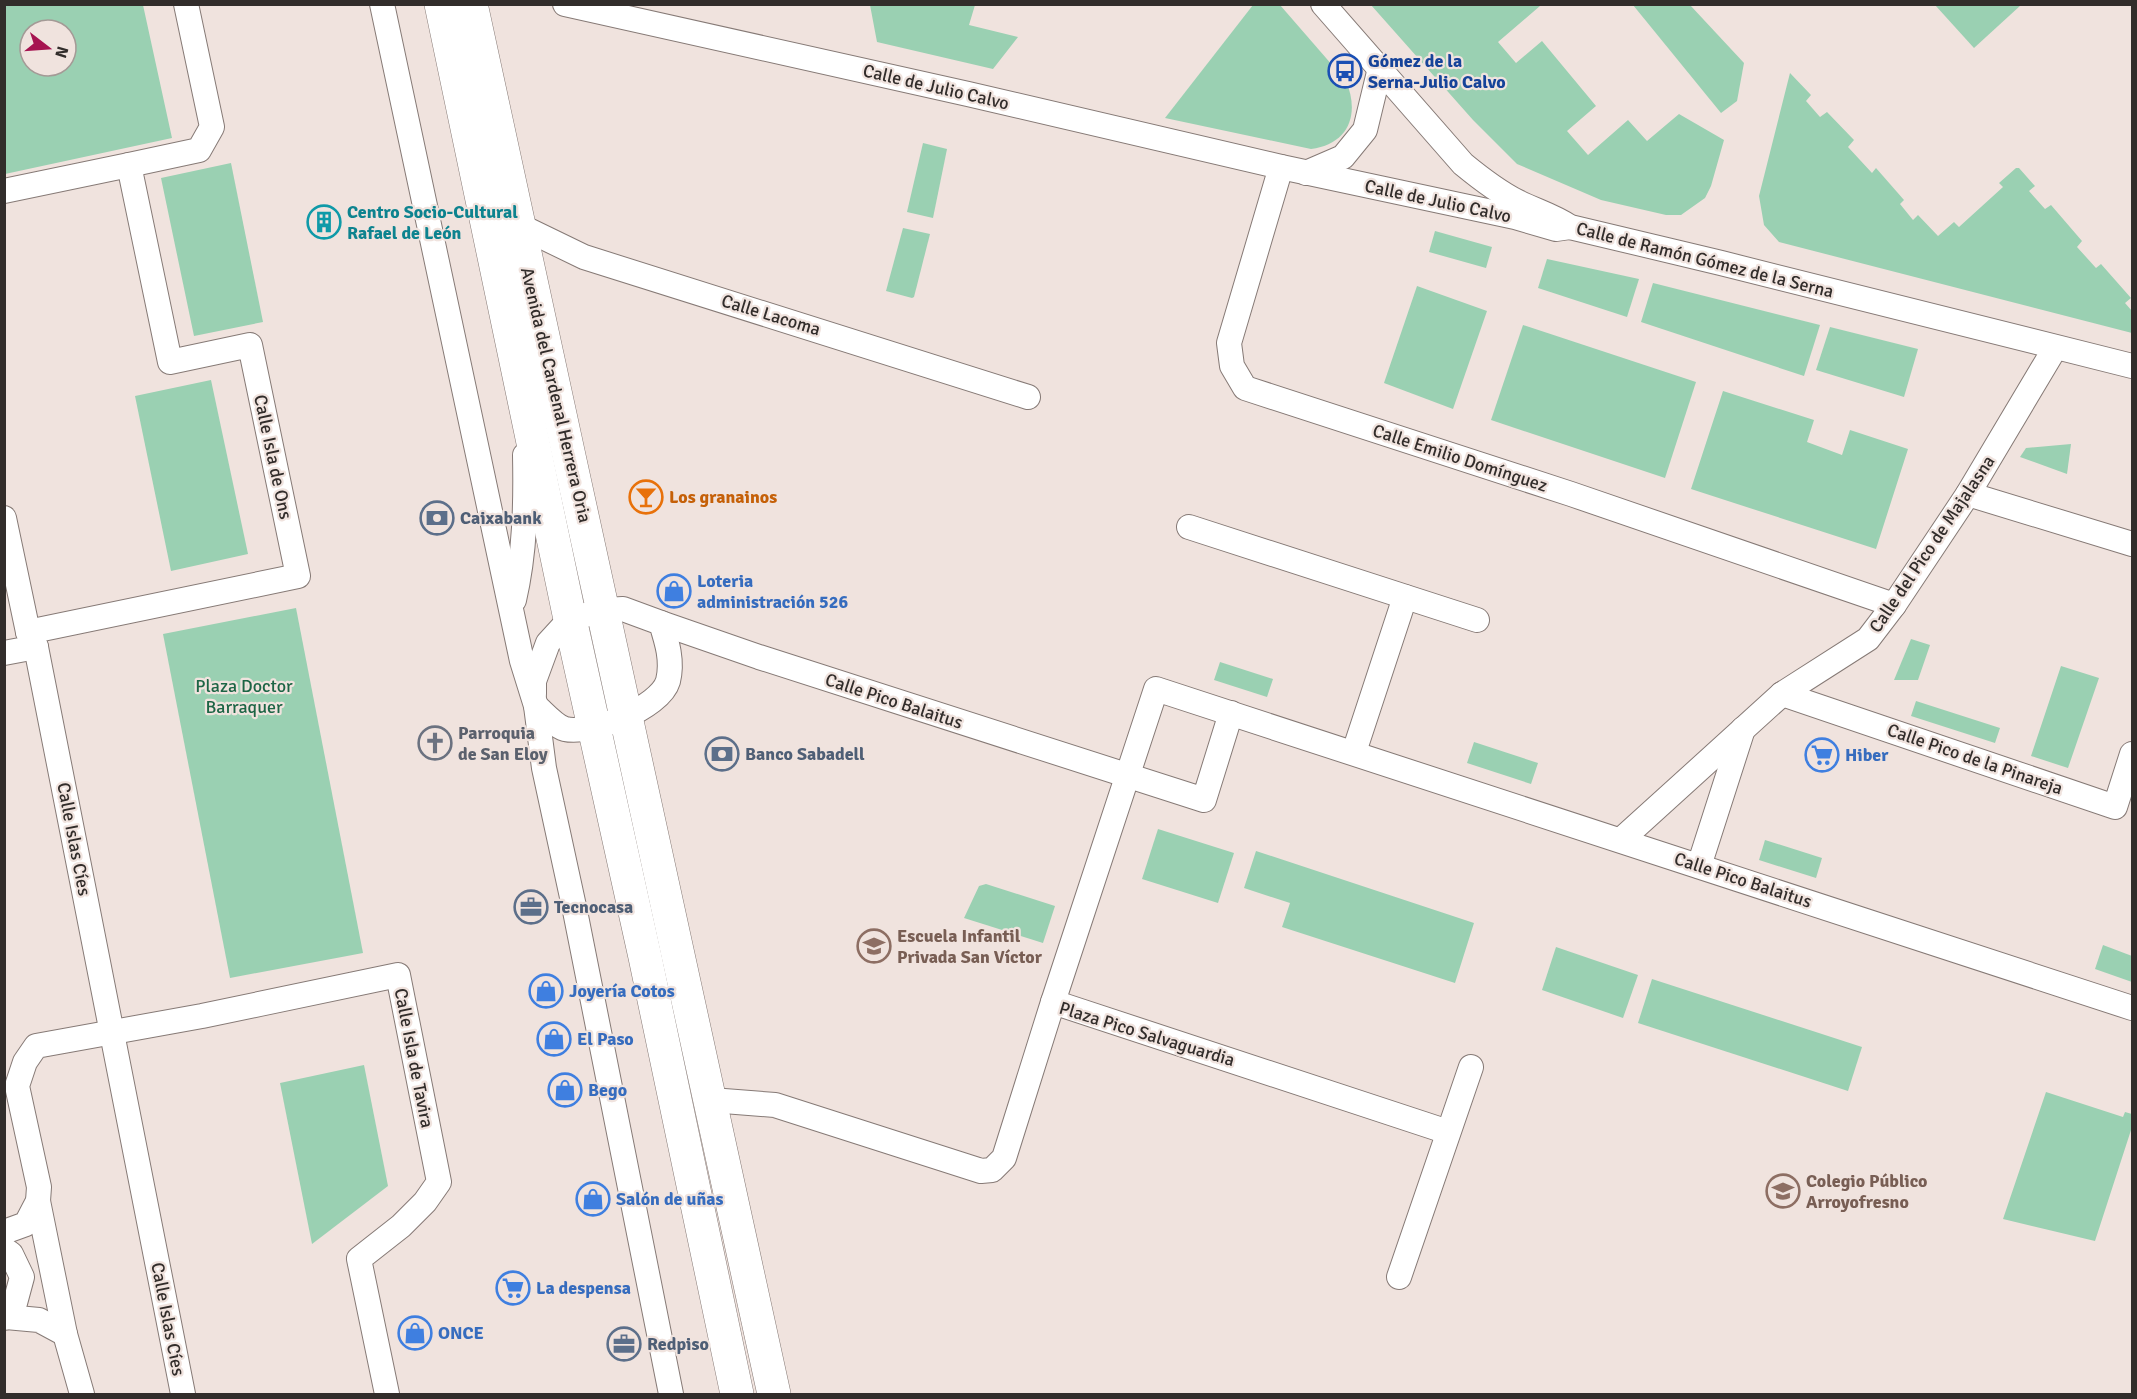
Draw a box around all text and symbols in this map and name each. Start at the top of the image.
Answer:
north arrow [18,18,78,78]
text: N [50,44,73,60]
place label: Gómez de la Serna-Julio Calvo [1368,50,1506,93]
bus stop icon: Gómez de la Serna-Julio Calvo [1327,53,1363,89]
street label: Calle de Julio Calvo [861,60,1011,114]
street label: Calle de Julio Calvo [1363,175,1513,227]
place label: Centro Socio-Cultural Rafael de León [347,201,518,244]
building icon: Centro Socio-Cultural Rafael de León [306,204,342,240]
street label: Calle de Ramón Gómez de la Serna [1574,217,1836,303]
street label: Avenida del Cardenal Herrera Oria [516,265,596,525]
street label: Calle Lacoma [719,289,823,341]
street label: Calle Isla de Ons [249,393,297,521]
street label: Calle Emilio Domínguez [1370,419,1550,497]
street label: Calle del Pico de Majalasna [1864,451,2000,637]
bar icon: Los granainos [628,479,664,515]
place label: Los granainos [669,486,777,508]
bank icon: Caixabank [419,500,455,536]
place label: Caixabank [460,507,542,529]
place label: Loteria administración 526 [697,570,849,613]
shop icon: Loteria administración 526 [656,573,692,609]
street label: Calle Pico Balaitus [823,668,966,734]
park label: Plaza Doctor Barraquer [195,675,293,718]
street label: Calle Pico de la Pinareja [1884,719,2066,799]
place label: Parroquia de San Eloy [458,722,548,765]
church icon: Parroquia de San Eloy [417,725,453,761]
bank icon: Banco Sabadell [704,736,740,772]
supermarket icon: Hiber [1804,737,1840,773]
place label: Banco Sabadell [745,743,865,765]
place label: Hiber [1845,744,1889,766]
street label: Calle Islas Cíes [52,780,96,898]
street label: Calle Pico Balaitus [1672,847,1815,913]
office icon: Tecnocasa [513,889,549,925]
place label: Tecnocasa [554,896,633,918]
place label: Escuela Infantil Privada San Víctor [897,925,1043,968]
school or university icon: Escuela Infantil Privada San Víctor [856,928,892,964]
shop icon: Joyería Cotos [528,973,564,1009]
place label: Joyería Cotos [569,980,675,1002]
street label: Calle Isla de Tavira [390,986,438,1130]
street label: Plaza Pico Salvaguardia [1057,997,1237,1071]
shop icon: El Paso [536,1021,572,1057]
place label: El Paso [577,1028,634,1050]
shop icon: Bego [547,1072,583,1108]
place label: Bego [588,1079,627,1101]
place label: Colegio Público Arroyofresno [1806,1170,1928,1213]
school or university icon: Colegio Público Arroyofresno [1765,1173,1801,1209]
shop icon: Salón de uñas [575,1181,611,1217]
place label: Salón de uñas [616,1188,723,1210]
street label: Calle Islas Cíes [146,1260,190,1378]
supermarket icon: La despensa [495,1270,531,1306]
place label: La despensa [536,1277,631,1299]
shop icon: ONCE [397,1315,433,1351]
place label: ONCE [438,1322,484,1344]
office icon: Redpiso [606,1326,642,1362]
place label: Redpiso [647,1333,709,1355]

